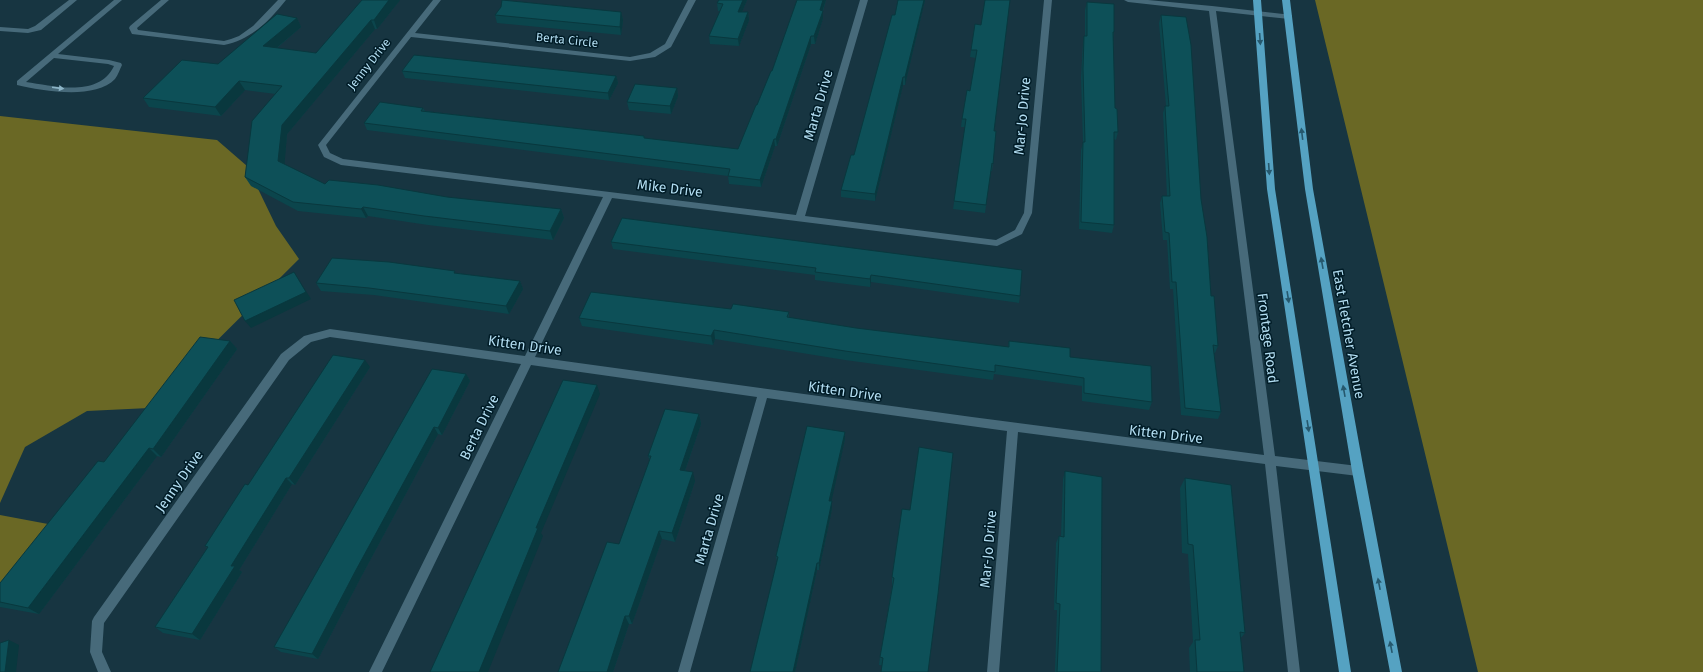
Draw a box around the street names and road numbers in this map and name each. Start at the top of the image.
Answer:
street label: Berta Circle [535,30,599,50]
street label: Jenny Drive [345,35,393,93]
street label: Marta Drive [800,68,837,143]
street label: Mar-Jo Drive [1011,76,1034,156]
street label: Mike Drive [636,176,704,201]
street label: East Fletcher Avenue [1329,268,1368,400]
street label: Frontage Road [1254,292,1281,384]
street label: Kitten Drive [487,332,563,359]
street label: Kitten Drive [807,378,883,405]
street label: Berta Drive [456,392,503,463]
street label: Kitten Drive [1128,422,1204,447]
street label: Jenny Drive [152,447,207,516]
street label: Marta Drive [691,492,728,567]
street label: Mar-Jo Drive [977,509,1000,589]

